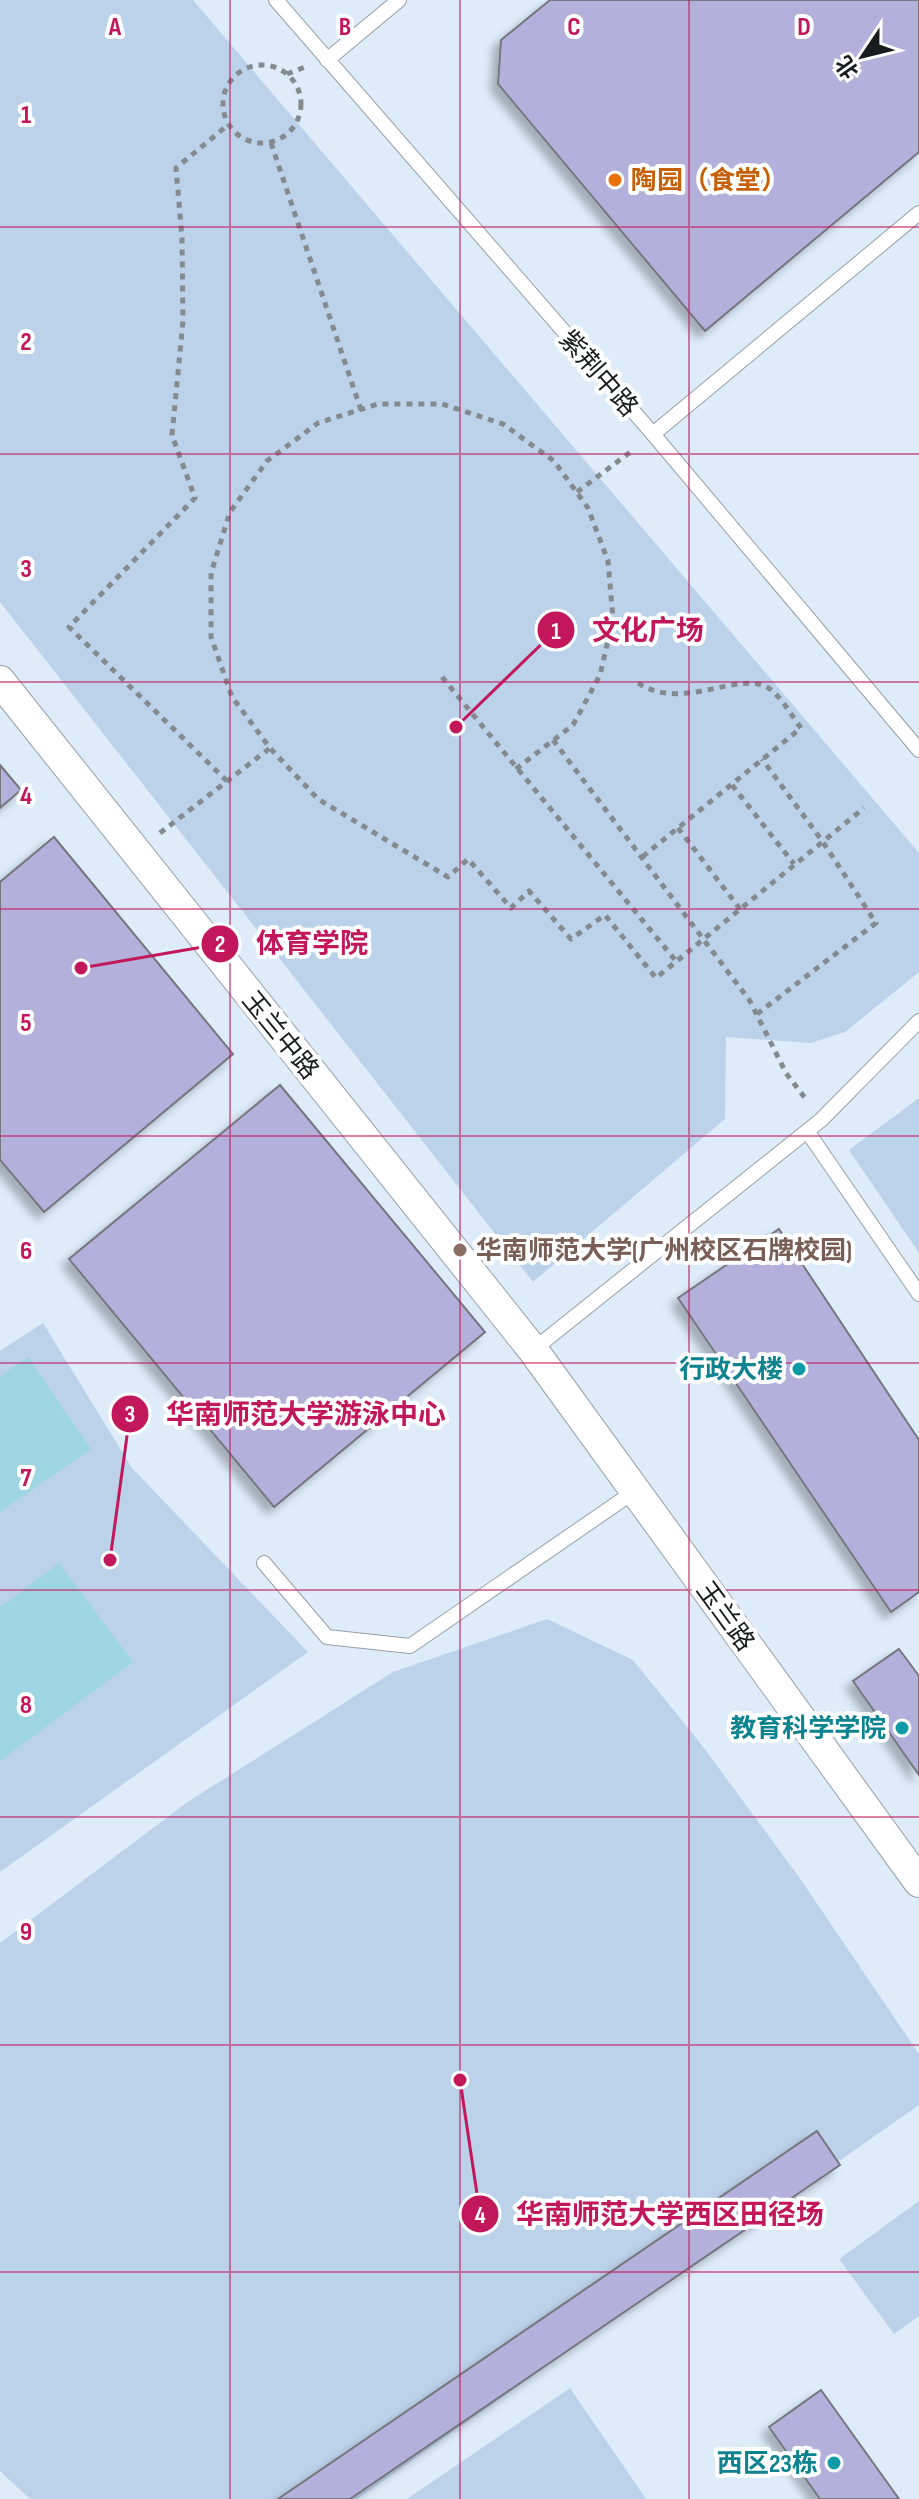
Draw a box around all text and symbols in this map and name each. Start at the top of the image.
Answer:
text: A [108,12,122,43]
text: B [339,12,351,43]
text: C [567,12,581,43]
text: D [797,12,811,43]
north arrow [823,16,903,96]
text: 北 [830,50,865,83]
text: 1 [21,100,31,131]
place label: 陶园（食堂） [631,166,787,197]
marker: 陶园（食堂） [606,171,624,189]
street label: 紫荆中路 [552,325,644,423]
text: 2 [20,327,32,358]
text: 3 [20,554,32,585]
callout: 文化广场 [536,604,720,656]
text: 文化广场 [592,615,704,648]
text: 1 [551,617,561,646]
text: 4 [20,781,32,812]
callout: 体育学院 [200,918,384,970]
text: 体育学院 [256,928,368,961]
text: 2 [215,930,225,959]
street label: 玉兰中路 [235,986,325,1086]
text: 5 [20,1008,32,1039]
text: 6 [20,1236,32,1267]
place label: 华南师范大学(广州校区石牌校园) [476,1236,852,1267]
marker: 华南师范大学(广州校区石牌校园) [451,1241,469,1259]
place label: 行政大楼 [679,1355,783,1386]
marker: 行政大楼 [790,1360,808,1378]
callout: 华南师范大学游泳中心 [110,1388,462,1440]
text: 华南师范大学游泳中心 [166,1399,446,1432]
text: 3 [125,1400,135,1429]
text: 7 [20,1463,32,1494]
street label: 玉兰路 [689,1576,760,1658]
text: 8 [20,1690,32,1721]
place label: 教育科学学院 [730,1714,886,1745]
marker: 教育科学学院 [893,1719,911,1737]
text: 9 [20,1917,32,1948]
callout: 华南师范大学西区田径场 [460,2188,840,2240]
text: 华南师范大学西区田径场 [516,2199,824,2232]
text: 4 [474,2201,486,2230]
place label: 西区23栋 [717,2449,818,2480]
marker: 西区23栋 [825,2454,843,2472]

